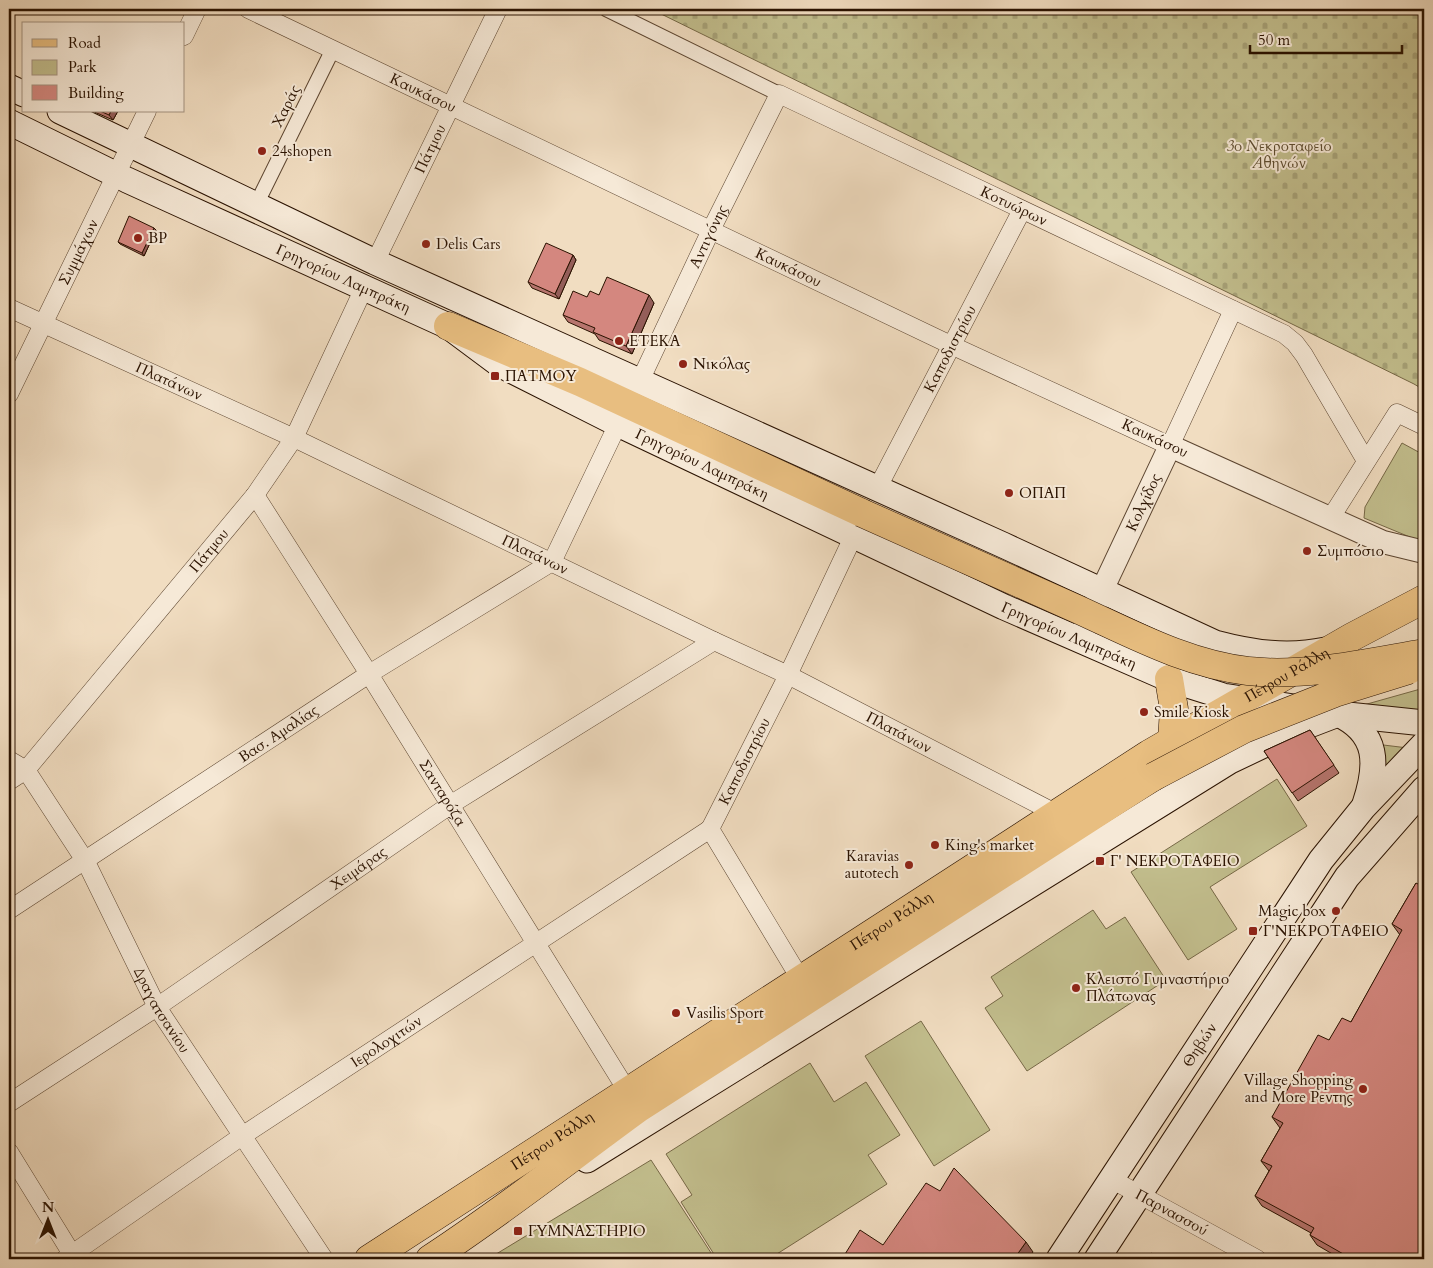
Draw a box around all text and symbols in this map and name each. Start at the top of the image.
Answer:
legend [22,22,185,112]
scale bar [1250,22,1403,54]
text: 50 m [1258,30,1290,50]
text: Road [68,33,101,53]
text: Park [68,57,97,77]
street label: Καυκάσου [387,68,460,117]
street label: Χαράς [267,81,305,131]
text: Building [68,83,124,103]
street label: Πάτμου [410,121,451,176]
park label: 3ο Νεκροταφείο Αθηνών [1226,136,1332,173]
place label: 24shopen [272,141,333,161]
marker: 24shopen [256,145,268,157]
street label: Κοτυώρων [977,181,1051,230]
street label: Αντιγόνης [685,201,732,271]
street label: Συμμάχων [54,216,103,288]
place label: BP [148,228,167,248]
marker: BP [132,232,144,244]
place label: Delis Cars [436,234,501,254]
marker: Delis Cars [420,238,432,250]
street label: Γρηγορίου Λαμπράκη [273,239,414,318]
street label: Καυκάσου [752,243,825,292]
street label: Καποδιστρίου [919,302,981,396]
place label: ΕΤΕΚΑ [629,331,681,351]
marker: ΕΤΕΚΑ [613,335,625,347]
place label: Νικόλας [693,354,751,374]
street label: Πλατάνων [133,357,206,405]
marker: Νικόλας [677,358,689,370]
place label: ΠΑΤΜΟΥ [505,366,577,386]
marker: ΠΑΤΜΟΥ [489,370,501,382]
street label: Καυκάσου [1119,414,1192,462]
street label: Γρηγορίου Λαμπράκη [632,424,772,504]
street label: Κολχίδος [1121,470,1166,535]
place label: ΟΠΑΠ [1019,483,1066,503]
marker: ΟΠΑΠ [1003,487,1015,499]
street label: Πάτμου [185,524,233,577]
street label: Πλατάνων [499,530,572,579]
place label: Συμπόσιο [1317,541,1384,561]
marker: Συμπόσιο [1301,545,1313,557]
street label: Γρηγορίου Λαμπράκη [998,597,1140,674]
street label: Πέτρου Ράλλη [1241,642,1332,707]
street label: Βασ. Αμαλίας [234,700,323,767]
place label: Smile Kiosk [1154,702,1230,722]
marker: Smile Kiosk [1138,706,1150,718]
street label: Πλατάνων [863,707,935,758]
street label: Καποδιστρίου [714,714,775,808]
street label: Σανταρόζα [414,756,471,830]
place label: King's market [945,835,1034,855]
marker: King's market [929,839,941,851]
street label: Χειμάρας [326,841,391,895]
place label: Karavias autotech [845,846,900,883]
place label: Γ' ΝΕΚΡΟΤΑΦΕΙΟ [1110,851,1240,871]
marker: Γ' ΝΕΚΡΟΤΑΦΕΙΟ [1094,855,1106,867]
marker: Karavias autotech [903,859,915,871]
street label: Πέτρου Ράλλη [846,887,936,955]
place label: Magic box [1258,901,1327,921]
marker: Magic box [1330,905,1342,917]
place label: Γ'ΝΕΚΡΟΤΑΦΕΙΟ [1263,921,1389,941]
marker: Γ'ΝΕΚΡΟΤΑΦΕΙΟ [1247,925,1259,937]
street label: Δραγατσανίου [129,964,195,1057]
place label: Κλειστό Γυμναστήριο Πλάτωνας [1086,969,1229,1006]
marker: Κλειστό Γυμναστήριο Πλάτωνας [1070,982,1082,994]
place label: Vasilis Sport [686,1003,764,1023]
marker: Vasilis Sport [670,1007,682,1019]
street label: Ιερολοχιτών [347,1011,426,1072]
street label: Θηβών [1178,1019,1221,1071]
place label: Village Shopping and More Ρεντης [1243,1070,1354,1107]
marker: Village Shopping and More Ρεντης [1357,1083,1369,1095]
street label: Πέτρου Ράλλη [507,1106,597,1175]
street label: Παρνασσού [1132,1184,1211,1240]
north arrow [22,1196,72,1246]
text: N [42,1198,54,1217]
place label: ΓΥΜΝΑΣΤΗΡΙΟ [528,1221,646,1241]
marker: ΓΥΜΝΑΣΤΗΡΙΟ [512,1225,524,1237]

